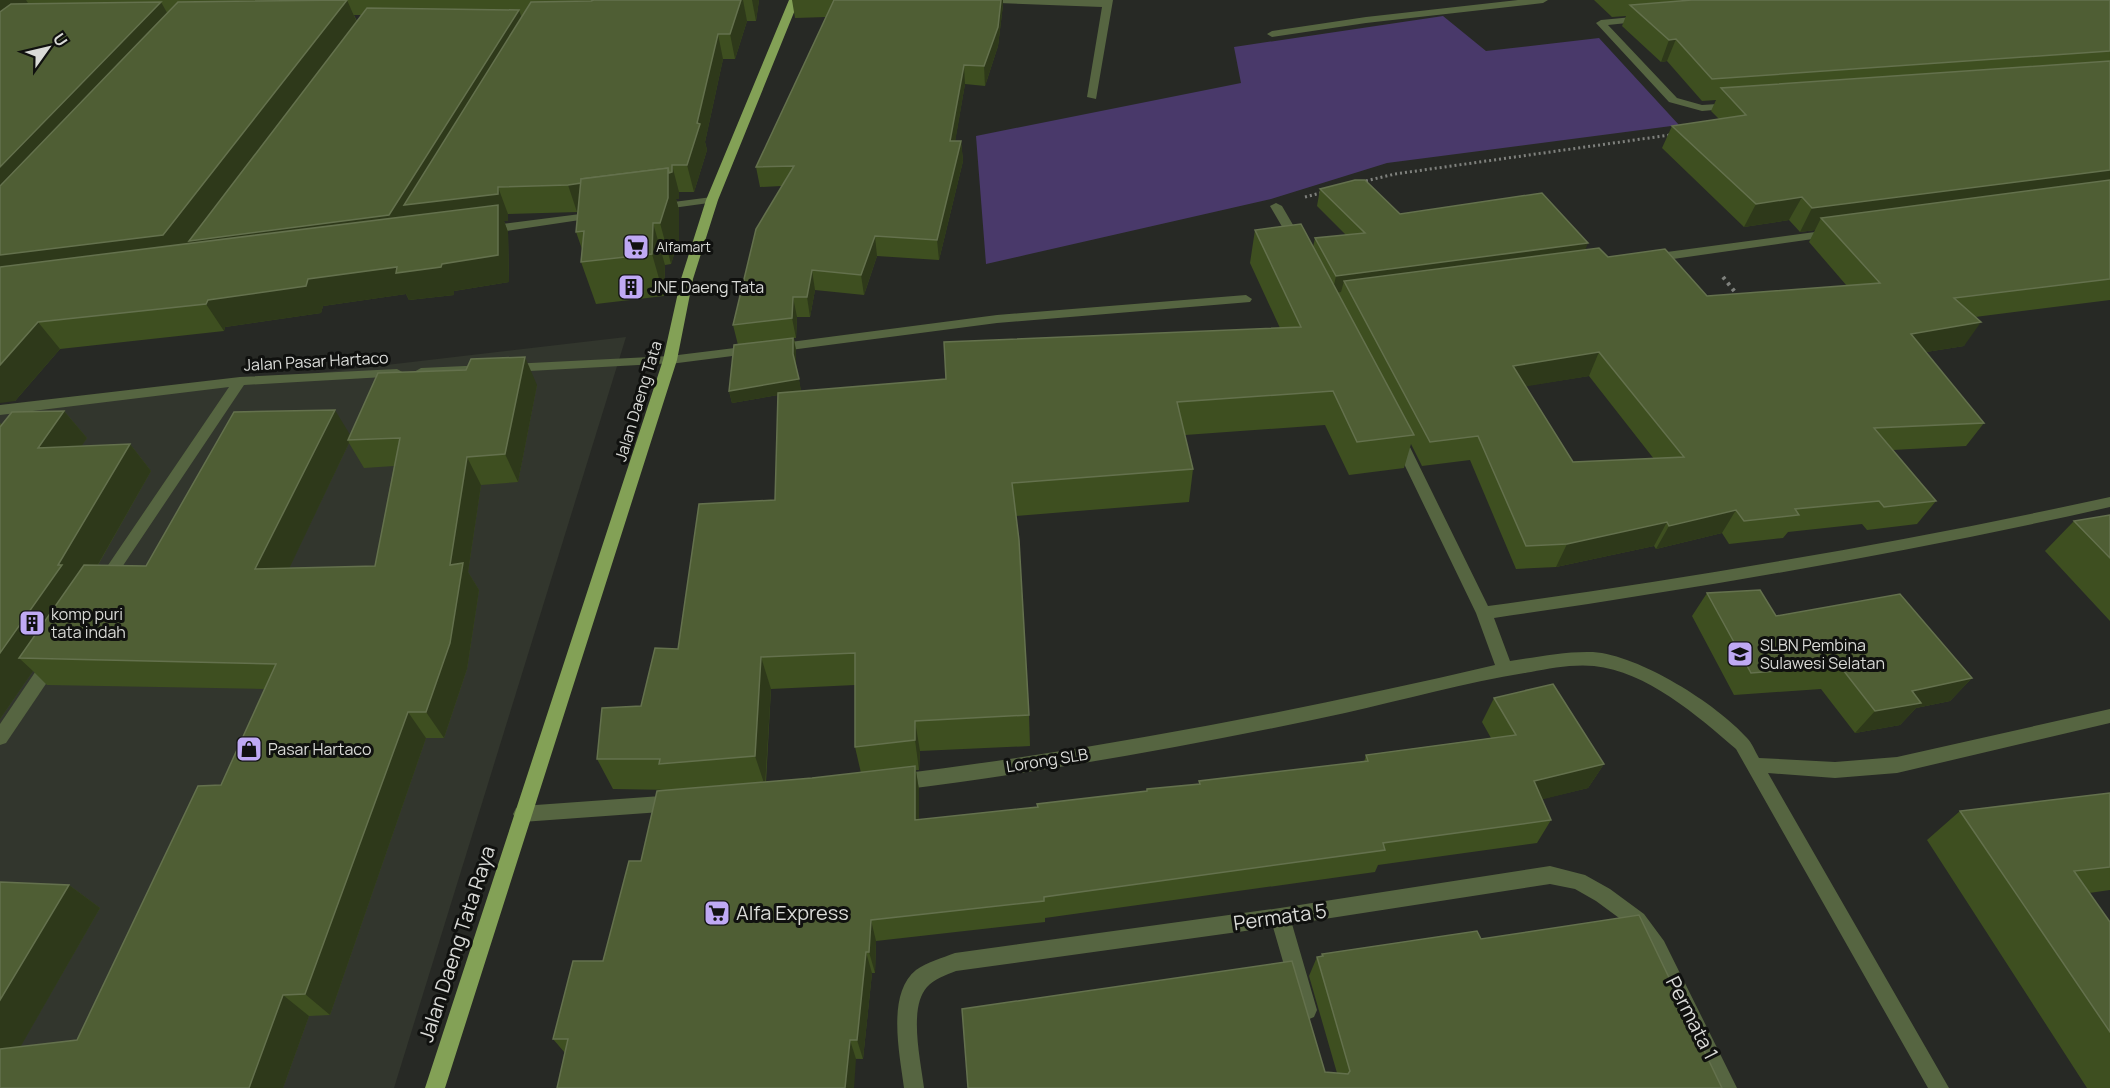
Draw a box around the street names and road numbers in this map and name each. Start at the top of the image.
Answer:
street label: Jalan Daeng Tata [609,338,667,464]
street label: Jalan Pasar Hartaco [243,346,389,376]
street label: Lorong SLB [1004,743,1090,777]
street label: Jalan Daeng Tata Raya [412,842,501,1045]
street label: Permata 5 [1232,897,1328,936]
street label: Permata 1 [1660,972,1725,1064]

